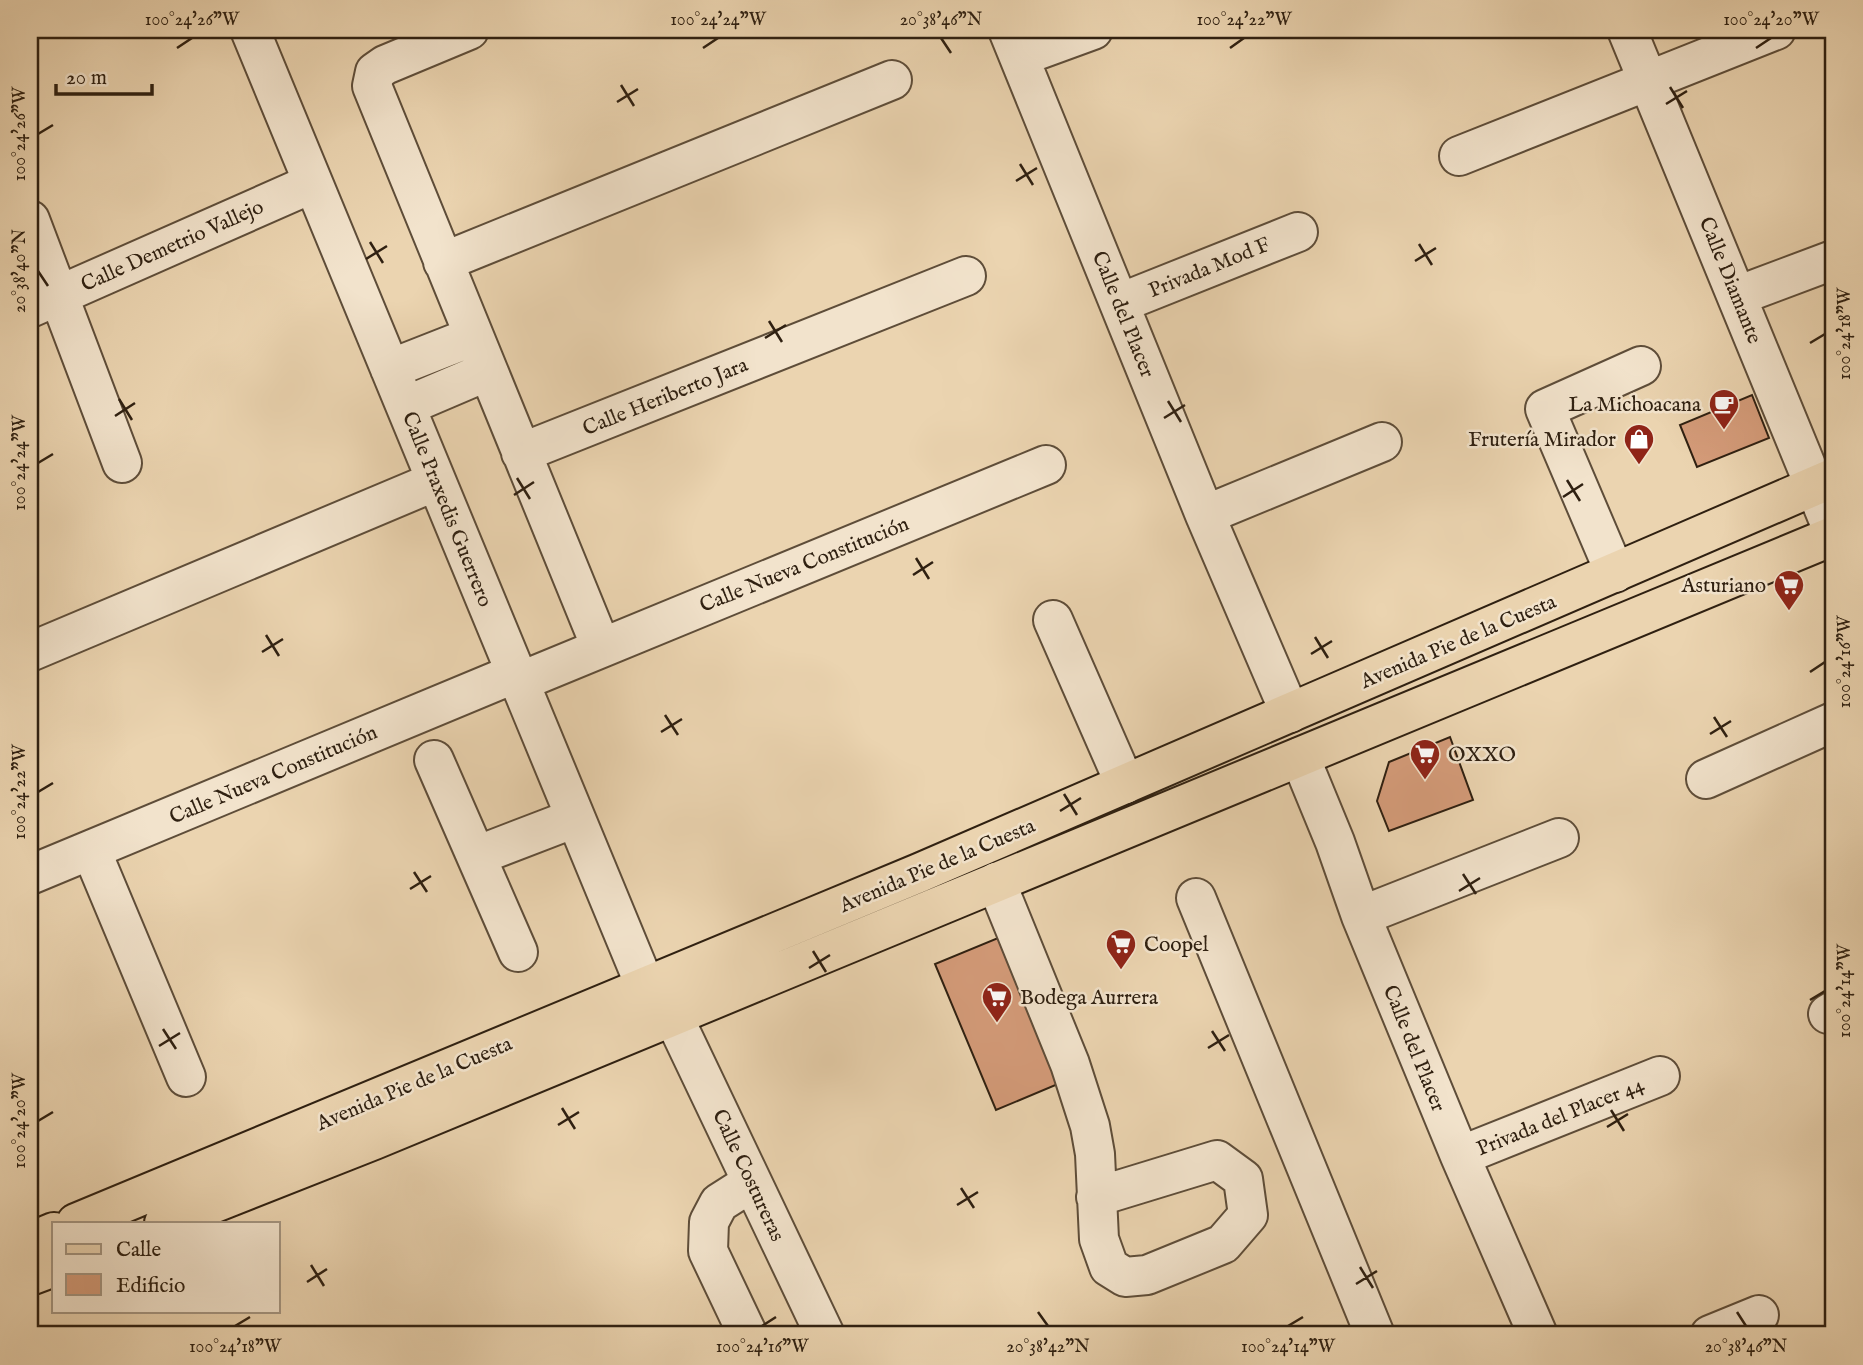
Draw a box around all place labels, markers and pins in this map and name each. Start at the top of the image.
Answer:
cafe icon: La Michoacana [1707,387,1741,431]
place label: La Michoacana [1568,392,1702,419]
shop icon: Frutería Mirador [1622,422,1656,466]
place label: Frutería Mirador [1468,427,1616,454]
supermarket icon: Asturiano [1772,568,1806,612]
place label: Asturiano [1680,573,1766,600]
supermarket icon: OXXO [1408,737,1442,781]
place label: OXXO [1448,742,1516,769]
supermarket icon: Coopel [1104,927,1138,971]
place label: Coopel [1144,932,1209,959]
supermarket icon: Bodega Aurrera [980,980,1014,1024]
place label: Bodega Aurrera [1020,985,1159,1012]

